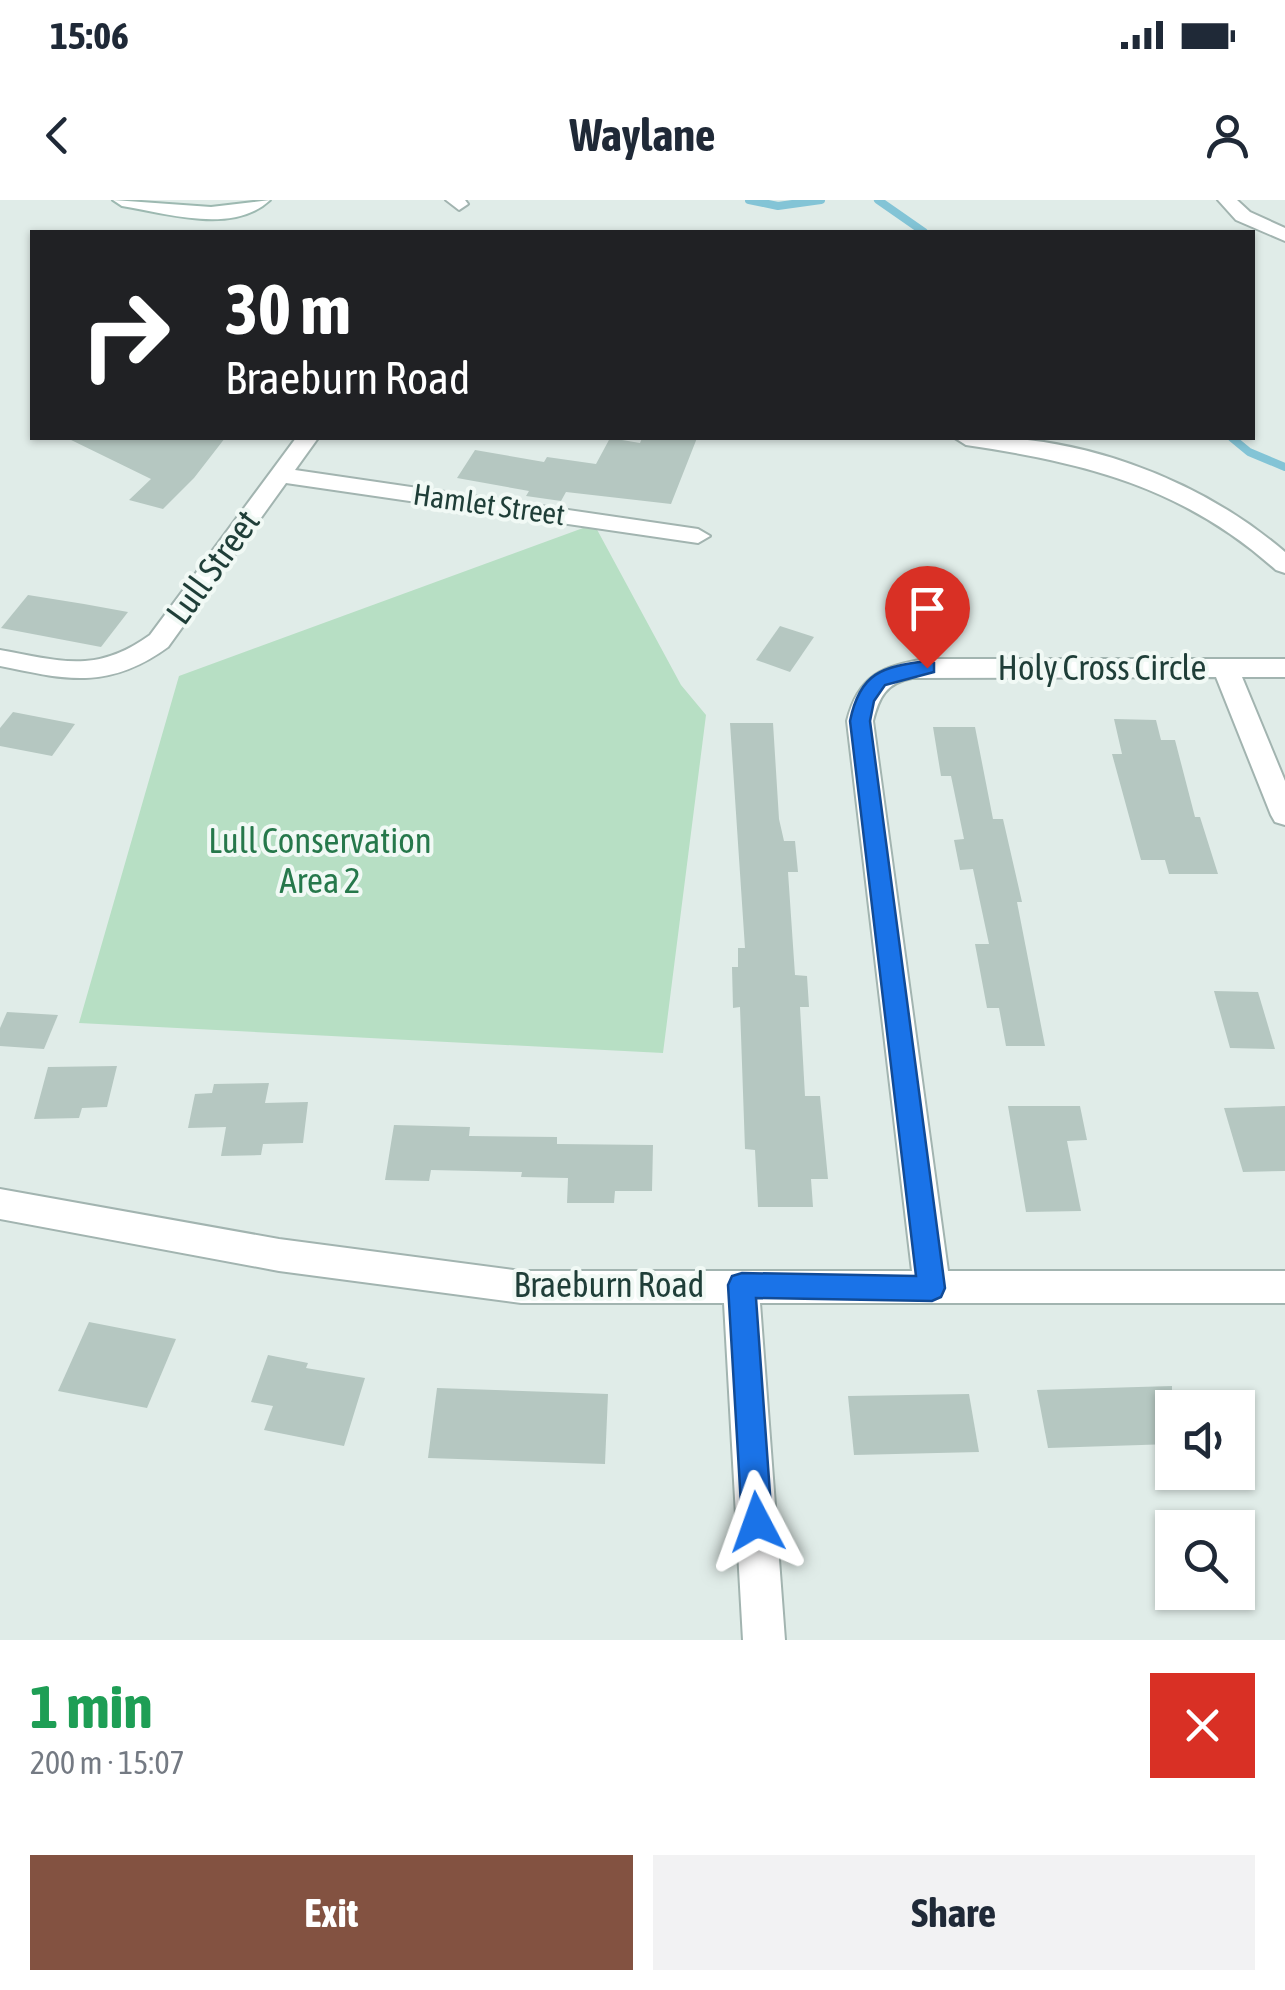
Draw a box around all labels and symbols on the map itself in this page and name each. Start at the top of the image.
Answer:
street label: Hamlet Street [411,477,567,531]
street label: Lull Street [158,502,267,631]
pin [885,566,970,669]
street label: Holy Cross Circle [998,647,1206,687]
park label: Lull Conservation Area 2 [208,820,432,900]
street label: Braeburn Road [514,1264,704,1304]
position arrow [705,1470,809,1574]

